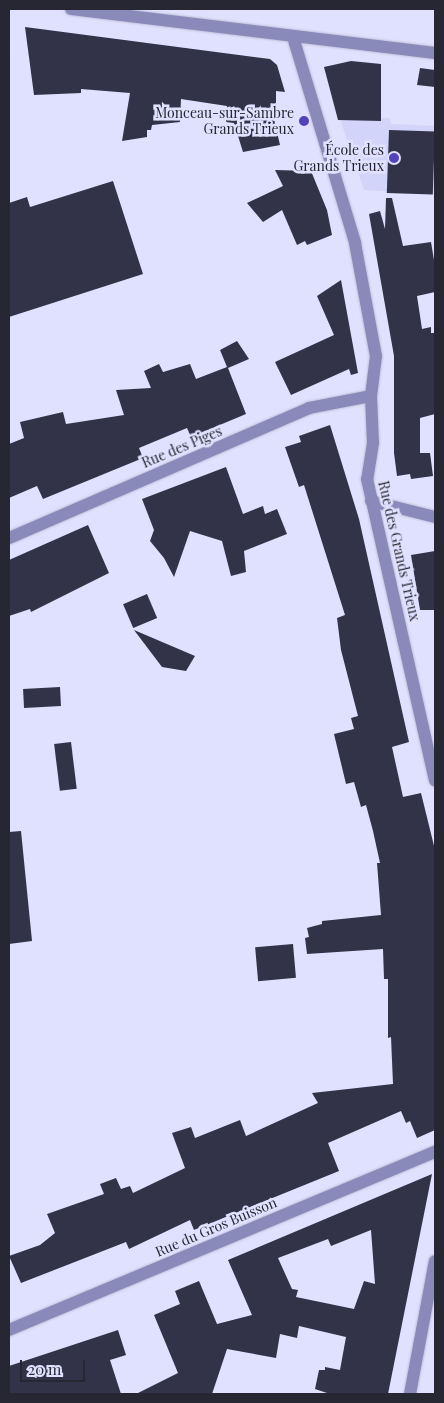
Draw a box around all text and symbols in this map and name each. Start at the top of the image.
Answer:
place label: Monceau-sur-Sambre Grands Trieux [155,105,294,138]
marker: Monceau-sur-Sambre Grands Trieux [298,115,310,127]
place label: École des Grands Trieux [293,142,384,174]
marker: École des Grands Trieux [388,152,400,164]
street label: Rue des Piges [139,423,225,471]
street label: Rue des Grands Trieux [375,479,423,623]
street label: Rue du Gros Buisson [153,1194,279,1260]
scale bar [22,1350,88,1382]
text: 20 m [28,1359,61,1379]

